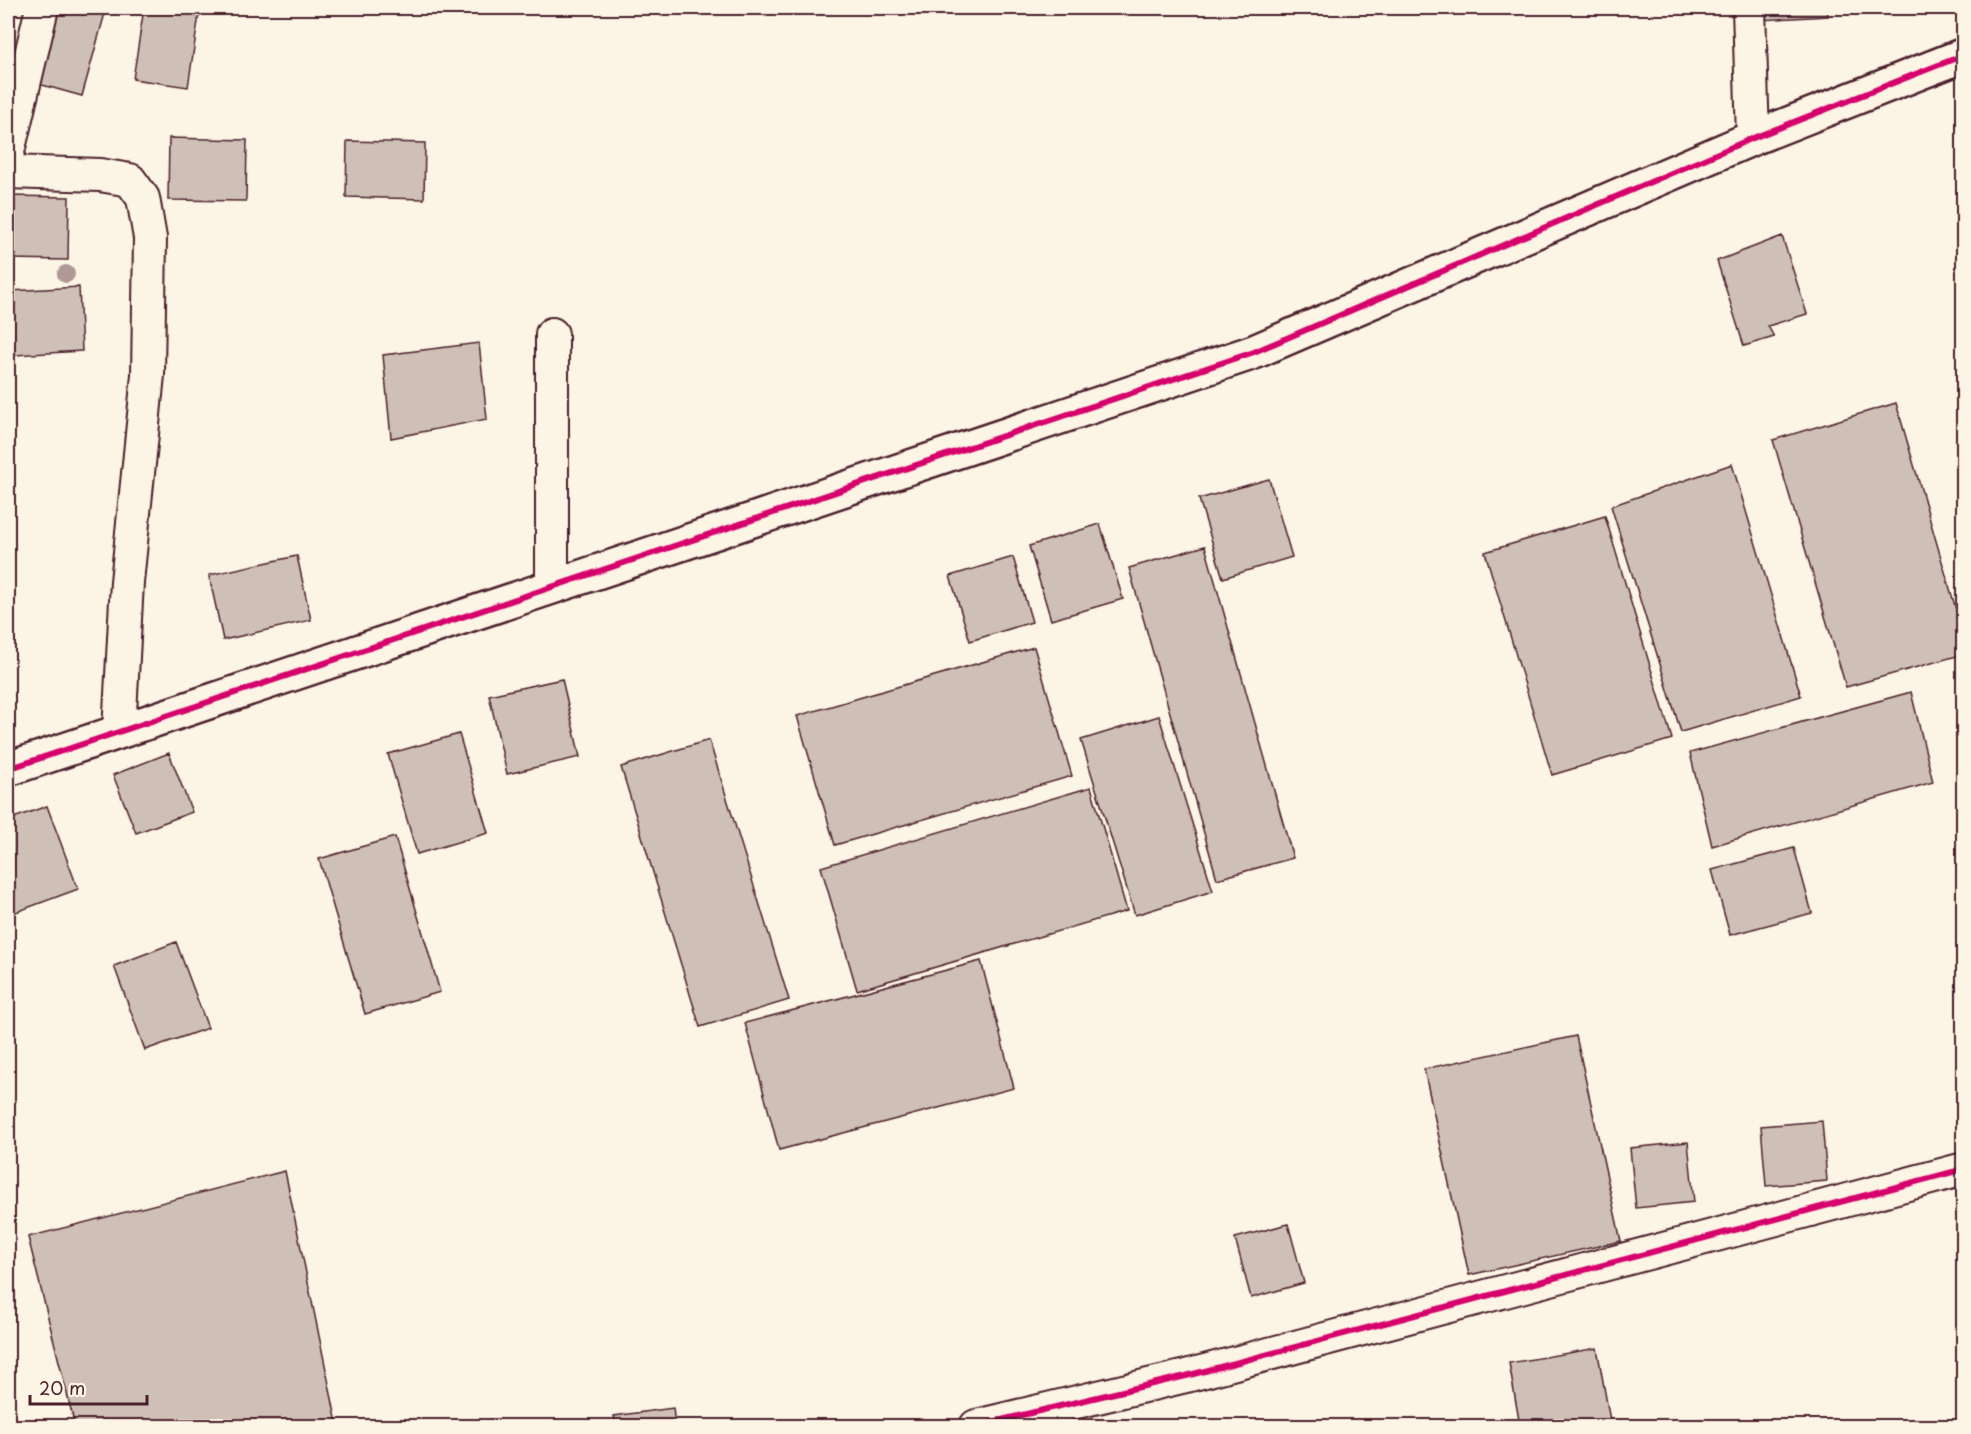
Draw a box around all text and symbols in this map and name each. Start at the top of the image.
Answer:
scale bar [30,1368,147,1406]
text: 20 m [39,1374,85,1401]

